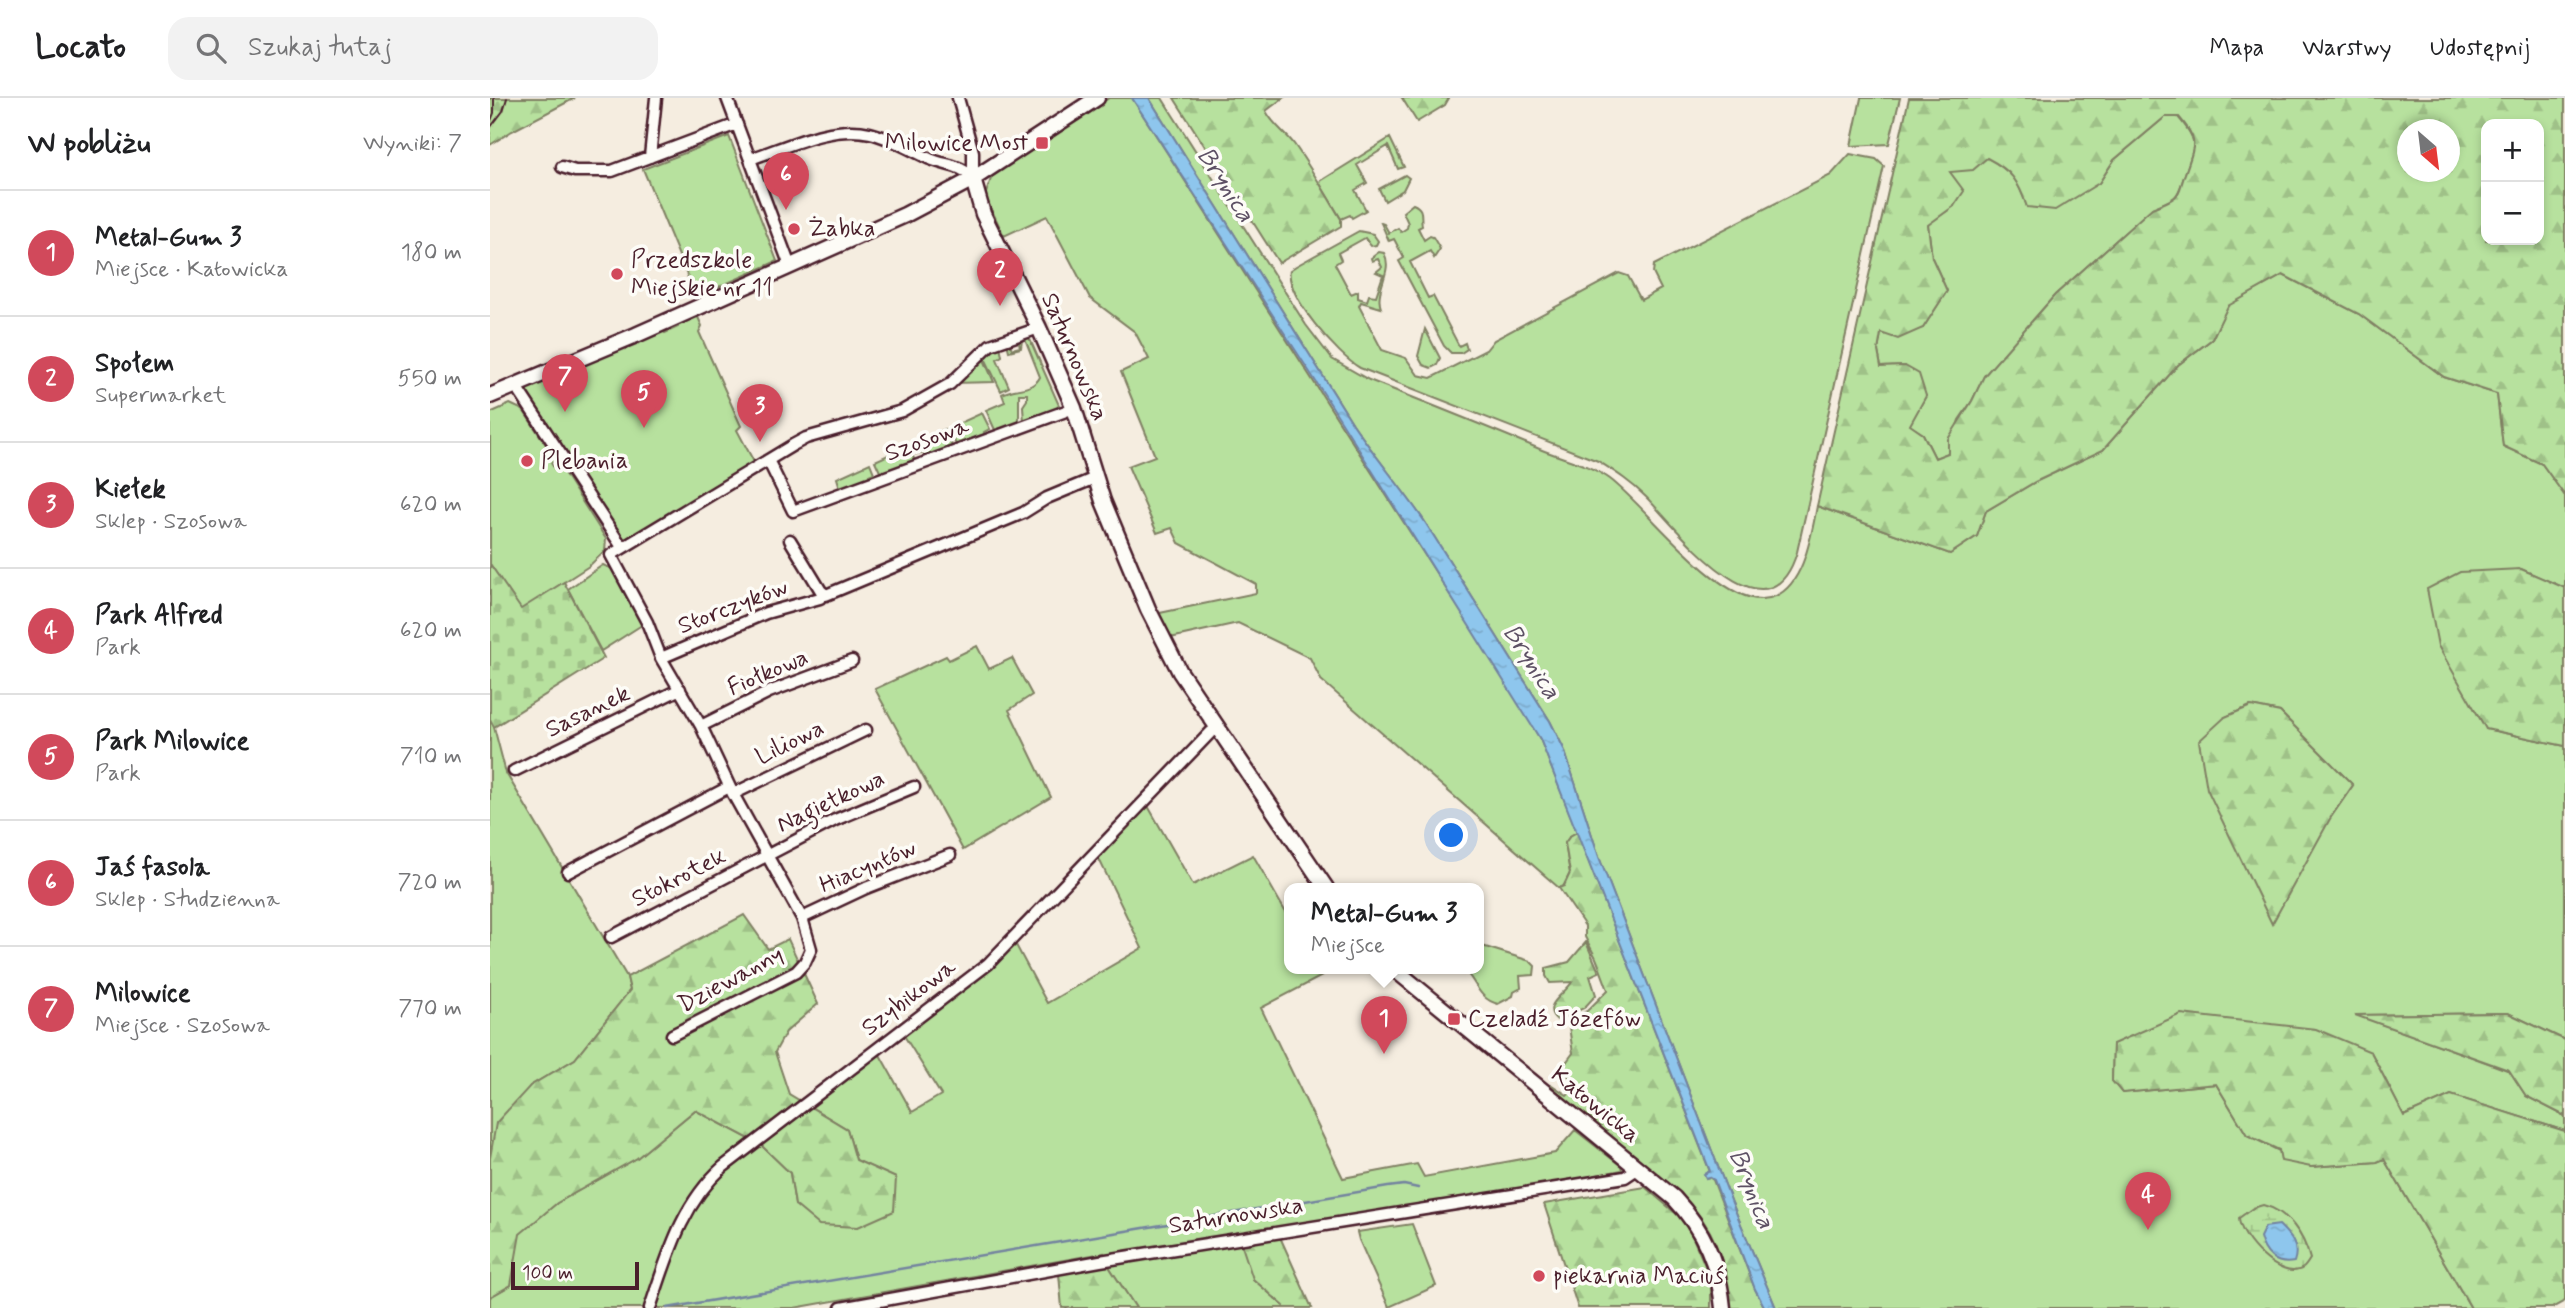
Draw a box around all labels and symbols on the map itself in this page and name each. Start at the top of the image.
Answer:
north arrow [2397,119,2460,182]
place label: Milowice Most [885,128,1028,159]
marker: Milowice Most [1034,135,1050,151]
water label: Brynica [1188,141,1262,229]
pin: 6 [763,152,809,210]
place label: Żabka [808,214,876,245]
marker: Żabka [786,221,802,237]
place label: Przedszkole Miejskie nr 11 [631,245,773,304]
pin: 2 [977,248,1023,306]
marker: Przedszkole Miejskie nr 11 [609,266,625,282]
street label: Saturnowska [1033,288,1115,426]
pin: 7 [542,354,588,412]
pin: 5 [621,370,667,428]
pin: 3 [737,384,783,442]
street label: Szosowa [881,410,974,469]
place label: Plebania [541,446,628,477]
marker: Plebania [519,453,535,469]
street label: Storczyków [674,572,792,642]
water label: Brynica [1494,618,1568,706]
street label: Fiołkowa [723,642,813,704]
street label: Sasanek [541,678,635,746]
street label: Liliowa [750,713,830,773]
street label: Nagietkowa [772,763,891,843]
your location [1434,818,1468,852]
street label: Hiacyntów [815,833,921,901]
street label: Stokrotek [627,841,731,915]
street label: Dziewanny [673,939,789,1021]
street label: Szybikowa [855,952,963,1044]
pin: 1 [1361,996,1407,1054]
place label: Czeladź Józefów [1468,1004,1641,1035]
marker: Czeladź Józefów [1446,1011,1462,1027]
street label: Katowicka [1544,1060,1646,1150]
water label: Brynica [1720,1144,1782,1234]
pin: 4 [2125,1172,2171,1230]
street label: Saturnowska [1166,1190,1306,1242]
scale bar [511,1259,639,1291]
place label: piekarnia Maciuś [1553,1261,1724,1292]
marker: piekarnia Maciuś [1531,1268,1547,1284]

